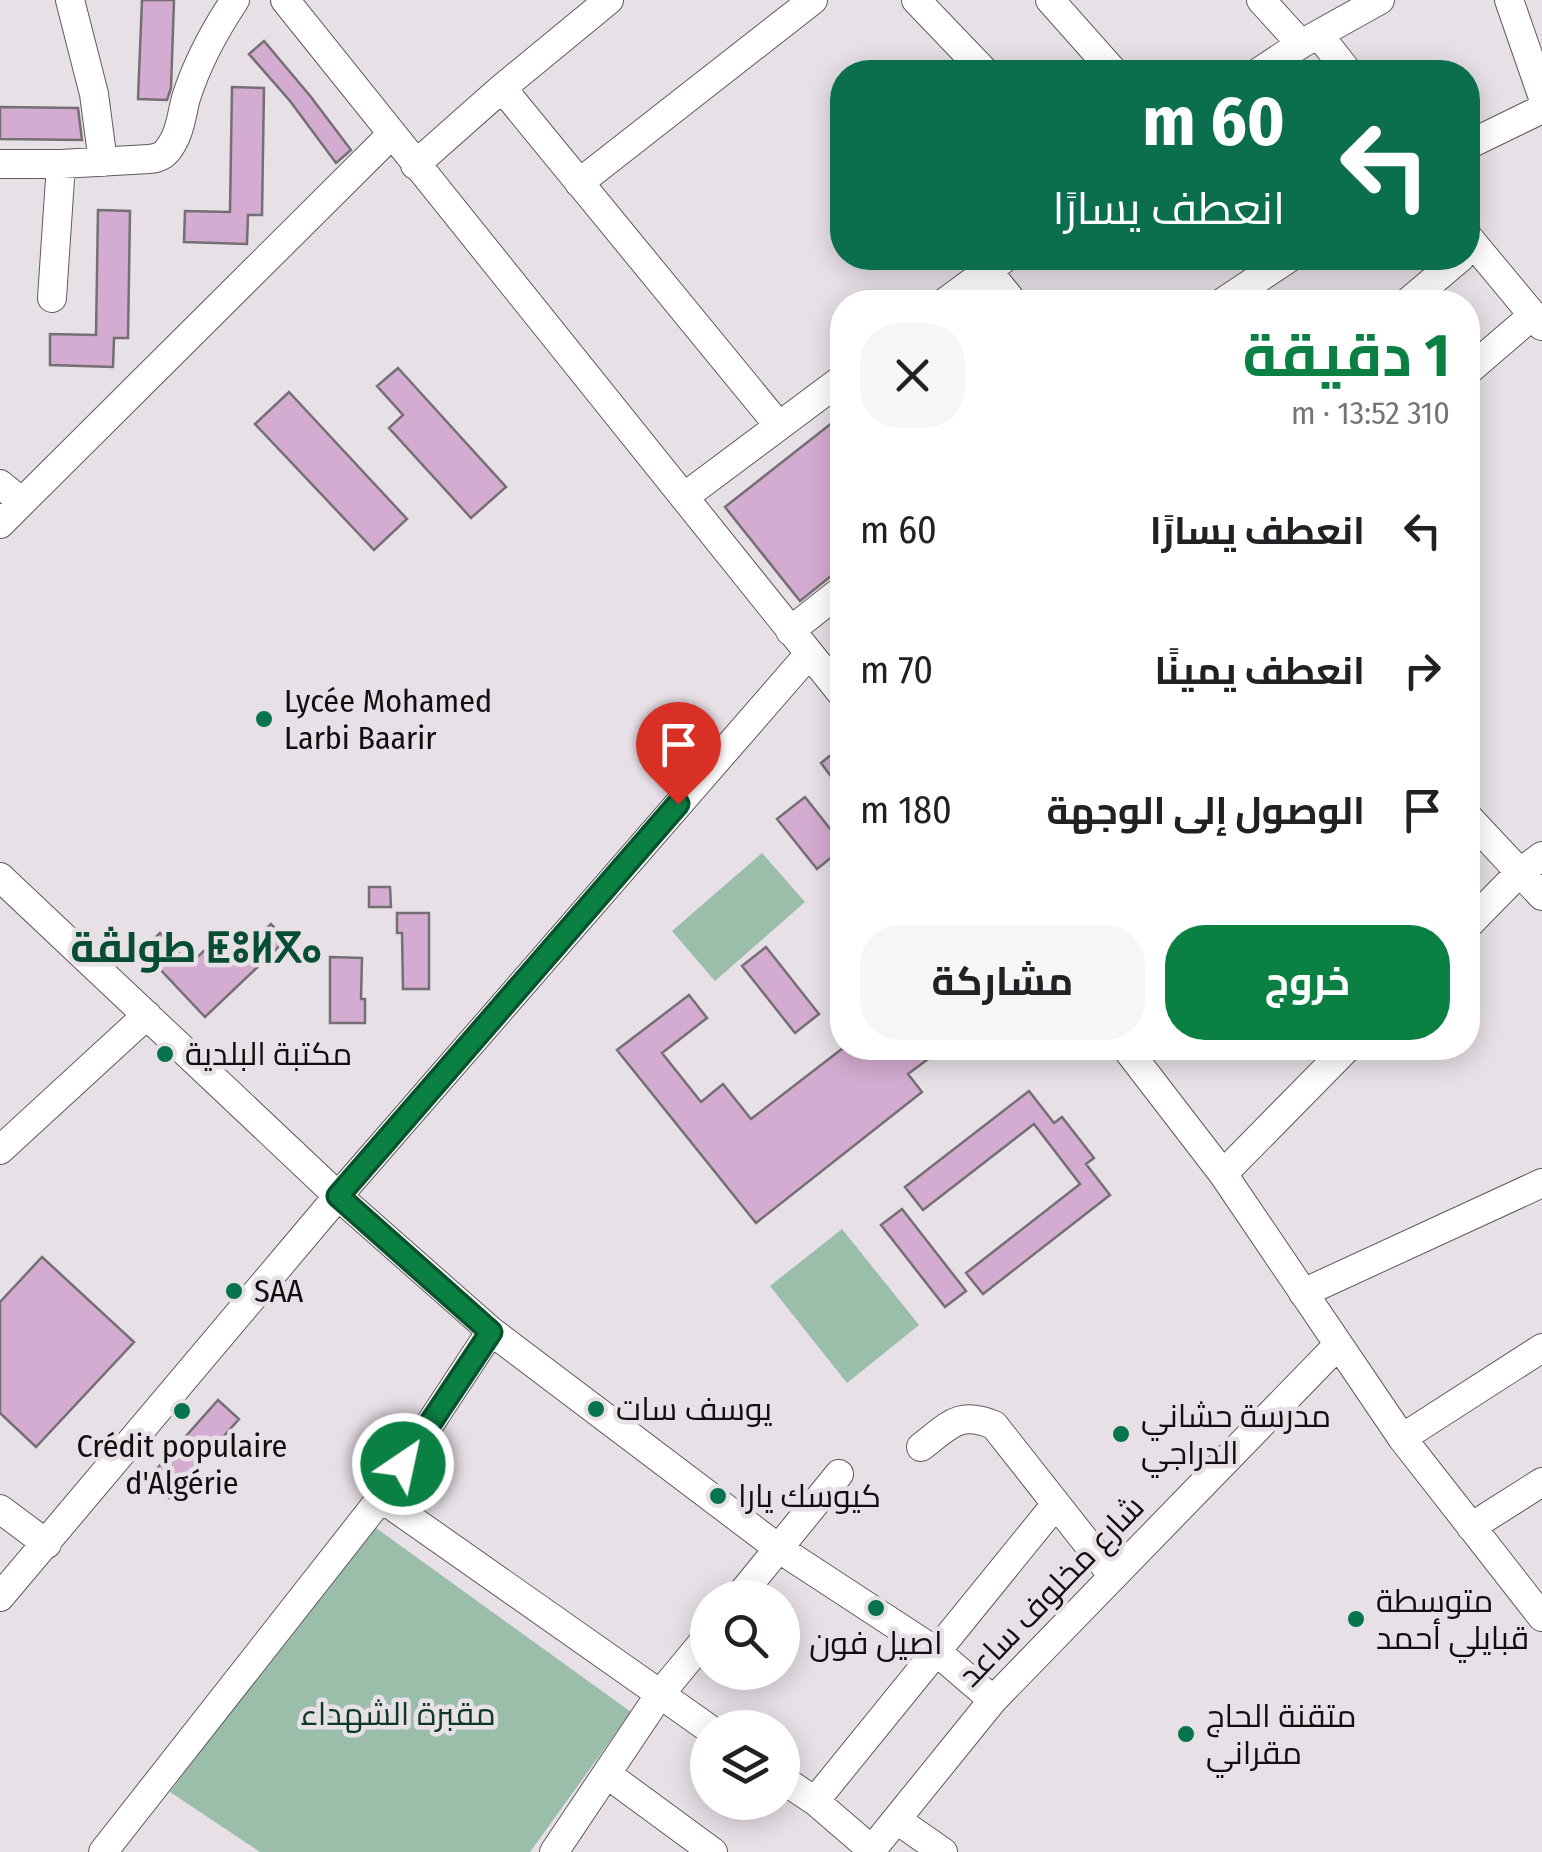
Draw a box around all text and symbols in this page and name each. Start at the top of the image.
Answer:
text: 60 m [1142,80,1285,164]
icon: left [1320,100,1450,230]
text: انعطف يسارًا [1053,182,1285,236]
text: 1 دقيقة [1243,320,1450,392]
button: close [860,323,965,428]
text: 310 m · 13:52 [1291,394,1450,432]
icon: left [1395,503,1450,558]
text: 60 m [860,507,937,553]
text: انعطف يسارًا [1150,508,1365,554]
icon: right [1395,643,1450,698]
text: 70 m [860,647,933,693]
text: انعطف يمينًا [1155,648,1365,694]
place label: Lycée Mohamed Larbi Baarir [284,682,492,757]
pin [636,702,721,805]
marker: Lycée Mohamed Larbi Baarir [253,708,275,730]
icon: arrive [651,717,706,772]
icon: arrive [1395,783,1450,838]
text: 180 m [860,787,952,833]
text: الوصول إلى الوجهة [1046,788,1365,834]
district label: طولڤة ⵟⵓⵍⴳⴰ [70,923,322,973]
button: مشاركة [860,925,1145,1040]
button: خروج [1165,925,1450,1040]
place label: مكتبة البلدية [185,1035,352,1073]
marker: مكتبة البلدية [154,1043,176,1065]
place label: SAA [254,1272,304,1310]
marker: SAA [223,1280,245,1302]
place label: يوسف سات [616,1390,772,1428]
place label: مدرسة حشاني الدراجي [1141,1397,1331,1478]
marker: يوسف سات [585,1398,607,1420]
marker: Crédit populaire d'Algérie [171,1400,193,1422]
position arrow [351,1412,455,1516]
marker: مدرسة حشاني الدراجي [1110,1423,1132,1445]
place label: Crédit populaire d'Algérie [77,1427,287,1502]
place label: كيوسك يارا [738,1477,881,1515]
marker: كيوسك يارا [707,1485,729,1507]
street label: شارع مخلوف ساعد [950,1488,1154,1696]
map controls [690,1580,800,1820]
button: search [690,1580,800,1690]
place label: متوسطة قبايلي أحمد [1376,1582,1529,1663]
marker: اصيل فون [865,1597,887,1619]
marker: متوسطة قبايلي أحمد [1345,1608,1367,1630]
place label: اصيل فون [809,1624,943,1662]
park label: مقبرة الشهداء [300,1695,496,1733]
place label: متقنة الحاج مقراني [1206,1697,1357,1778]
button: layers [690,1710,800,1820]
marker: متقنة الحاج مقراني [1175,1723,1197,1745]

